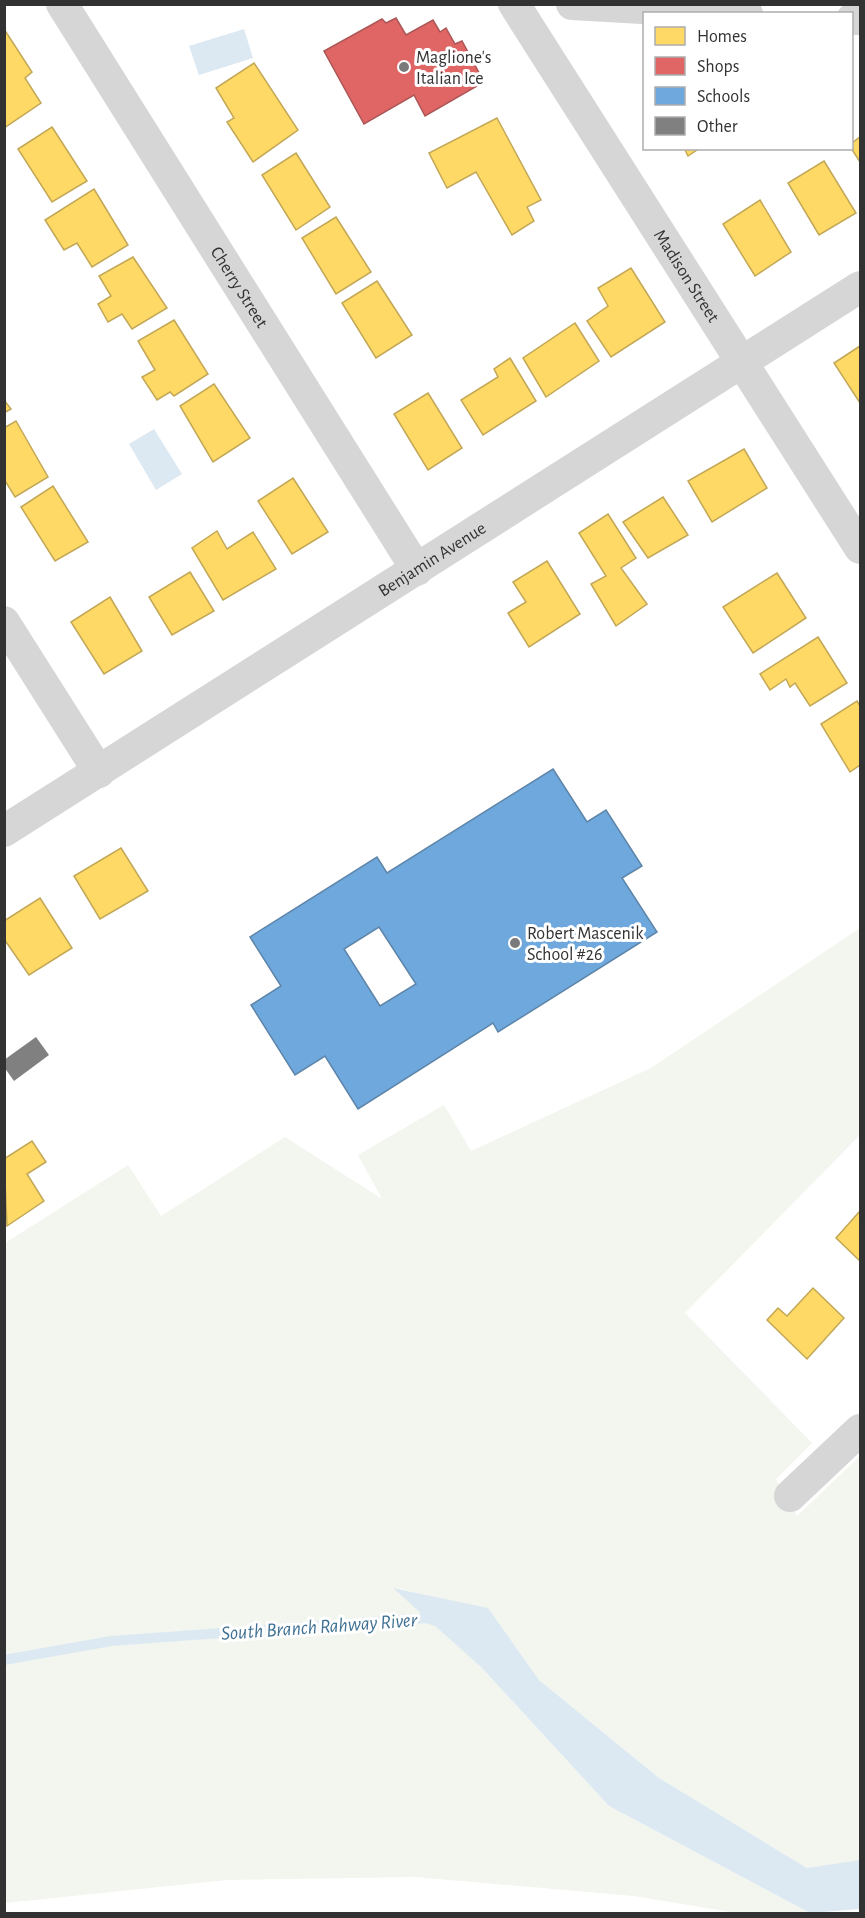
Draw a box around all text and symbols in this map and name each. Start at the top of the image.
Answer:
legend [643,12,853,150]
text: Homes [697,28,747,46]
place label: Maglione's Italian Ice [416,49,491,88]
text: Shops [697,58,739,76]
marker: Maglione's Italian Ice [397,60,411,74]
text: Schools [697,88,750,106]
text: Other [697,118,738,136]
street label: Madison Street [650,227,722,326]
street label: Cherry Street [207,244,271,331]
street label: Benjamin Avenue [375,519,489,601]
place label: Robert Mascenik School #26 [527,925,644,964]
marker: Robert Mascenik School #26 [508,936,522,950]
water label: South Branch Rahway River [220,1610,418,1644]

